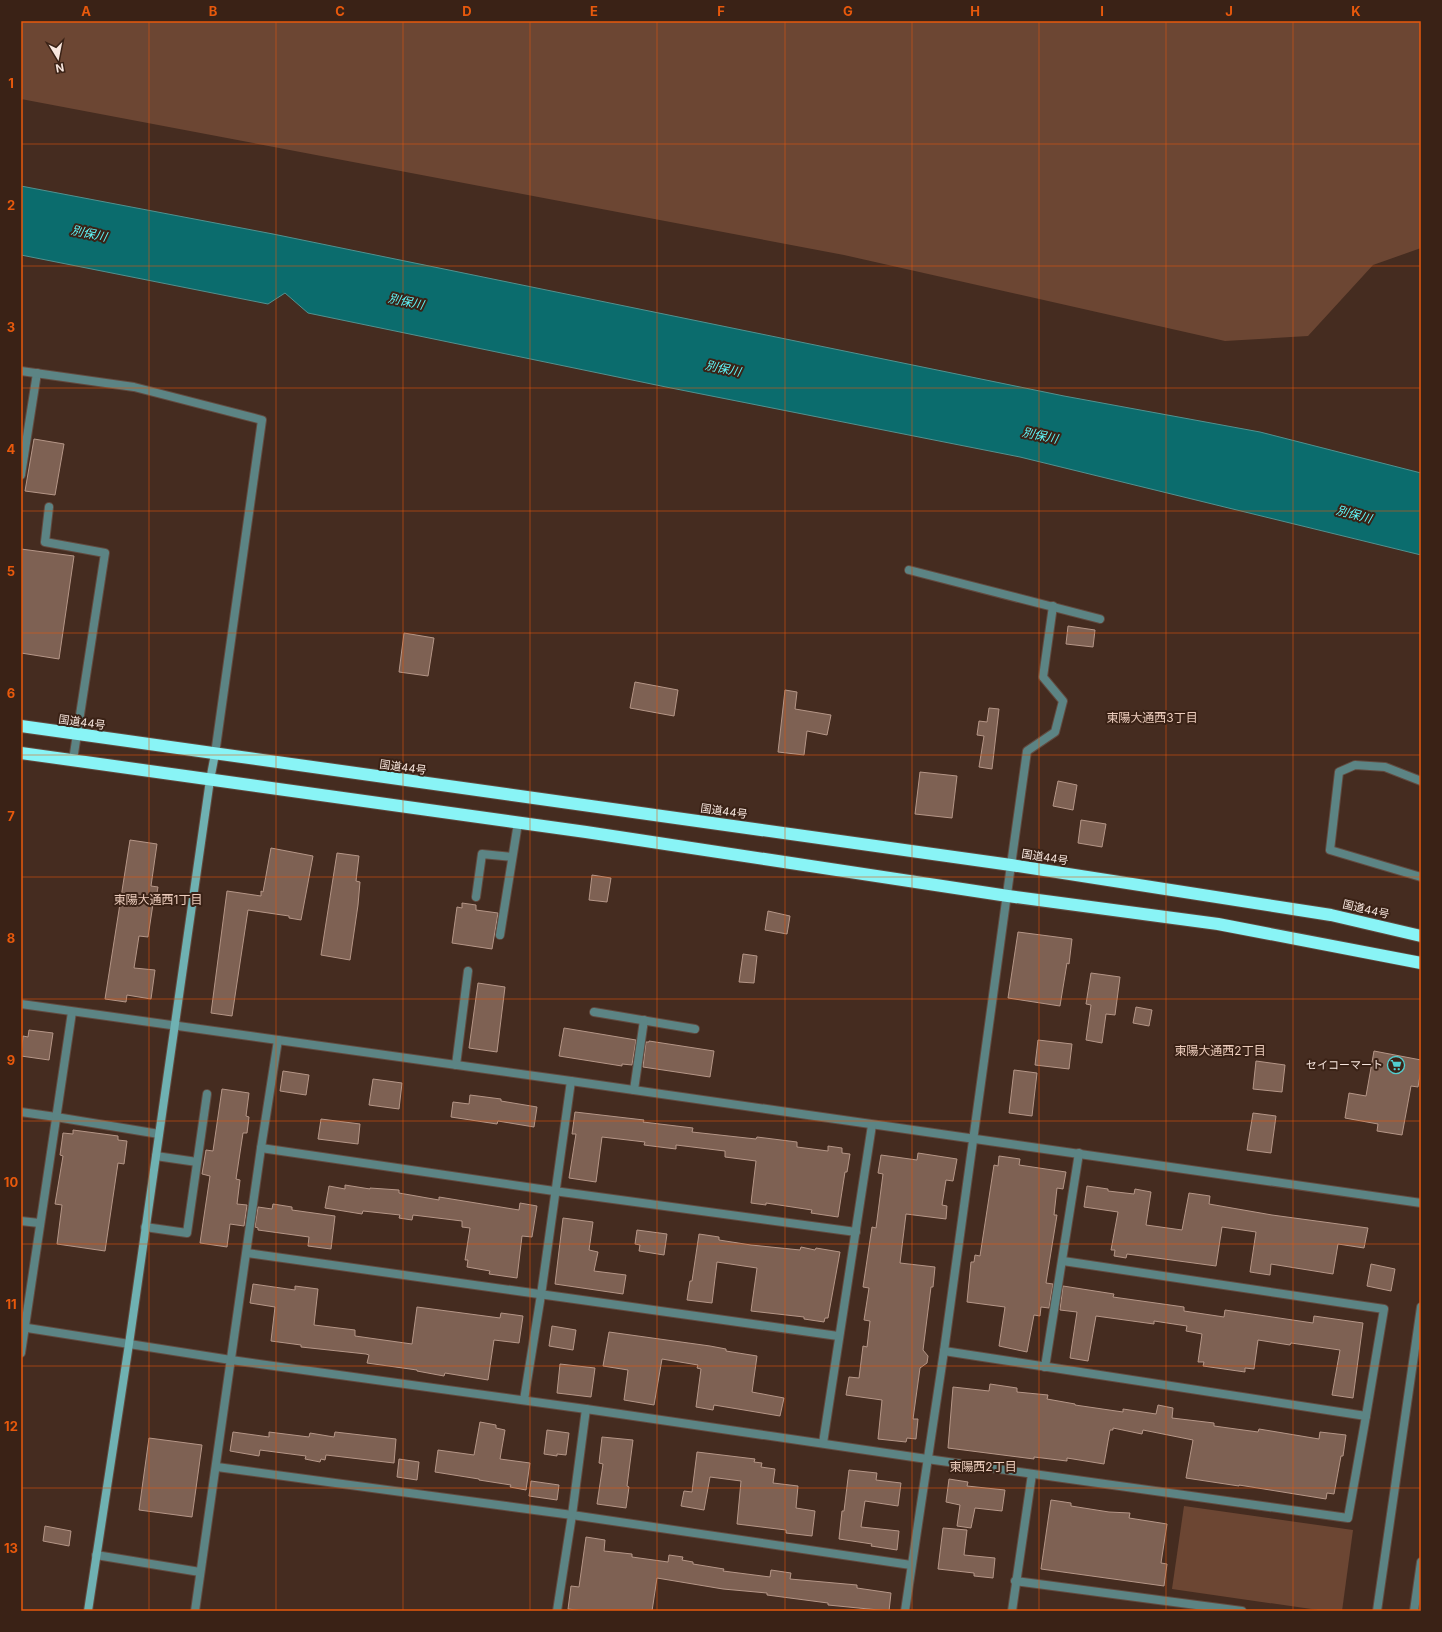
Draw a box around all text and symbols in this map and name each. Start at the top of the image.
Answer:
text: A [81,3,91,19]
text: B [209,3,218,19]
text: C [335,3,345,19]
text: D [462,3,472,19]
text: E [590,3,598,19]
text: F [717,3,725,19]
text: G [843,3,853,19]
text: H [970,3,980,19]
text: I [1100,3,1104,19]
text: J [1225,3,1233,19]
text: K [1351,3,1361,19]
north arrow [38,38,78,78]
text: N [54,60,65,75]
text: 1 [8,75,14,91]
text: 2 [7,197,15,213]
water label: 別保川 [70,222,110,244]
water label: 別保川 [387,290,427,312]
text: 3 [7,319,15,335]
water label: 別保川 [704,357,744,379]
water label: 別保川 [1021,424,1061,446]
text: 4 [7,441,16,457]
water label: 別保川 [1335,502,1375,526]
text: 5 [7,563,15,579]
text: 6 [7,685,15,701]
district label: 東陽大通西3丁目 [1106,710,1198,725]
street label: 国道44号 [58,712,106,732]
street label: 国道44号 [379,757,427,777]
street label: 国道44号 [700,801,748,821]
text: 7 [7,808,15,824]
street label: 国道44号 [1021,846,1069,868]
district label: 東陽大通西1丁目 [114,892,202,907]
street label: 国道44号 [1341,897,1391,921]
text: 8 [7,930,15,946]
district label: 東陽大通西2丁目 [1174,1043,1266,1058]
text: 9 [7,1052,15,1068]
supermarket icon: セイコーマート [1386,1055,1406,1075]
place label: セイコーマート [1306,1058,1383,1072]
text: 10 [4,1174,18,1190]
text: 11 [5,1296,17,1312]
text: 12 [4,1418,18,1434]
district label: 東陽西2丁目 [949,1459,1017,1474]
text: 13 [4,1540,18,1556]

